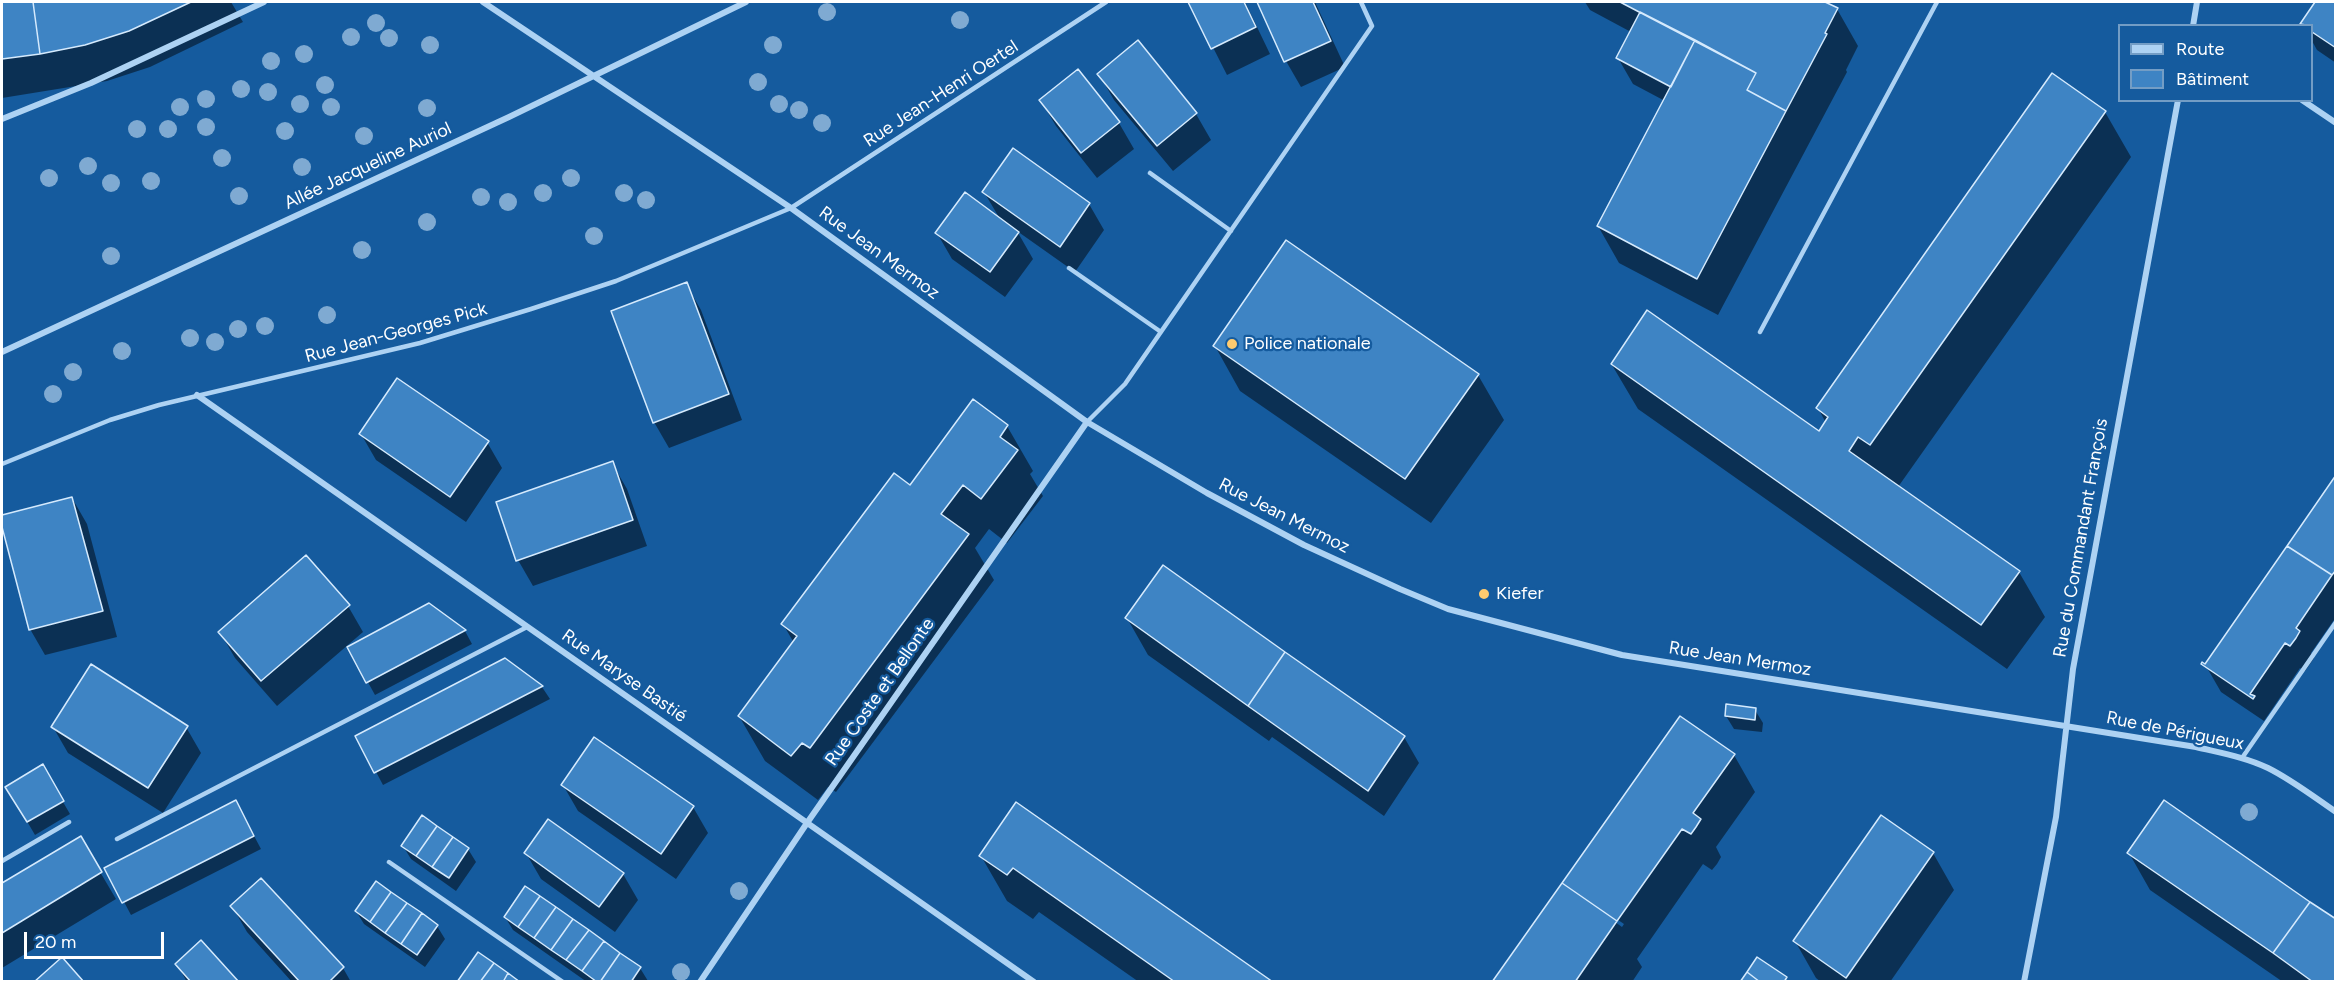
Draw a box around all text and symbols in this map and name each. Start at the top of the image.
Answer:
legend [2118,24,2313,102]
street label: Rue Jean-Henri Oertel [860,36,1022,152]
text: Route [2176,38,2224,60]
text: Bâtiment [2176,68,2249,90]
street label: Allée Jacqueline Auriol [281,118,455,214]
street label: Rue Jean Mermoz [814,202,944,304]
street label: Rue Jean-Georges Pick [303,298,489,368]
place label: Police nationale [1244,333,1370,355]
marker: Police nationale [1225,337,1239,351]
street label: Rue du Commandant François [2049,417,2113,659]
street label: Rue Jean Mermoz [1215,474,1353,558]
place label: Kiefer [1496,583,1543,605]
marker: Kiefer [1477,587,1491,601]
street label: Rue Coste et Bellonte [821,614,939,770]
street label: Rue Maryse Bastié [557,625,691,727]
street label: Rue Jean Mermoz [1667,637,1813,681]
street label: Rue de Périgueux [2104,707,2246,755]
scale bar [27,920,166,958]
text: 20 m [35,931,76,953]

